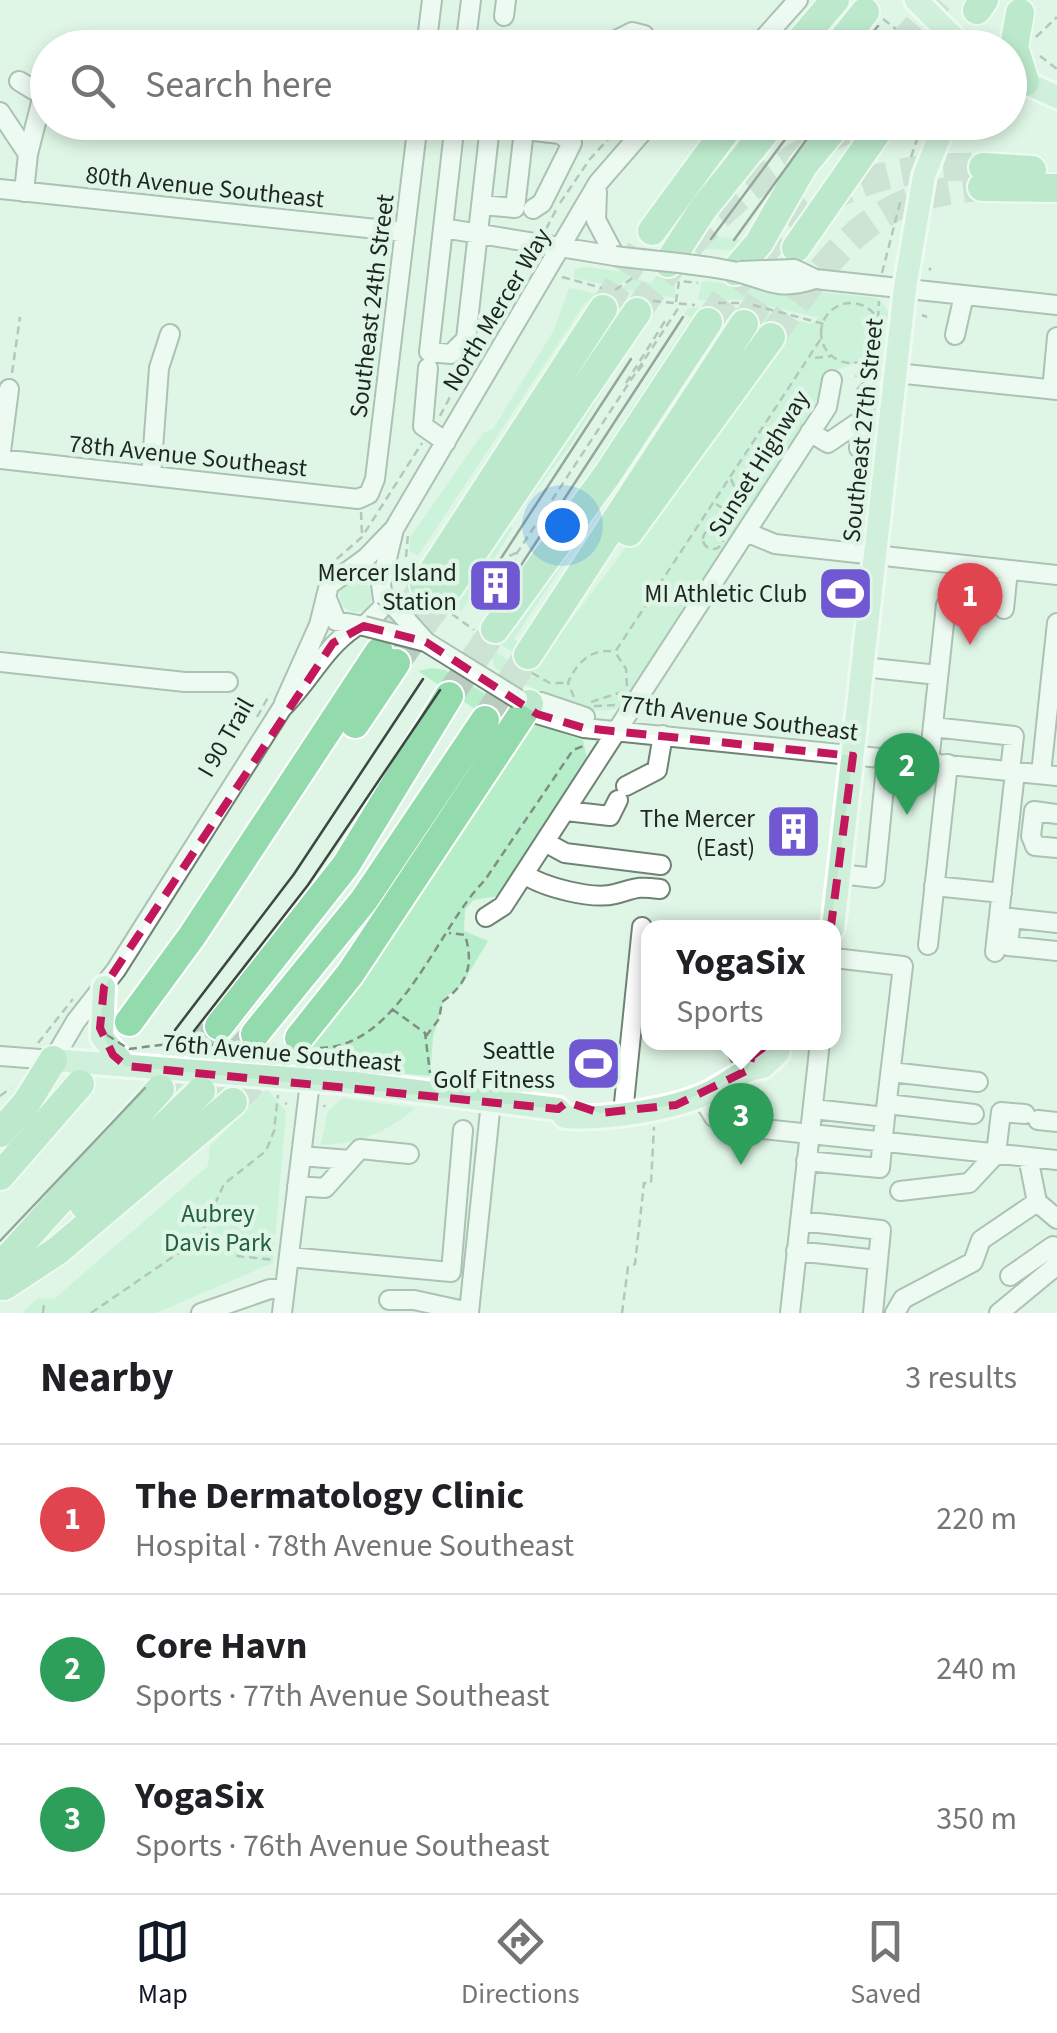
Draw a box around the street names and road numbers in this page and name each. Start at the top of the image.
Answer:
street label: 80th Avenue Southeast [84,157,326,217]
street label: Southeast 24th Street [340,192,404,420]
street label: North Mercer Way [434,221,560,398]
street label: Southeast 27th Street [833,316,893,544]
street label: Sunset Highway [699,383,819,544]
street label: 78th Avenue Southeast [67,426,309,486]
street label: 77th Avenue Southeast [618,686,861,751]
street label: I 90 Trail [189,691,263,784]
street label: 76th Avenue Southeast [161,1025,403,1081]

